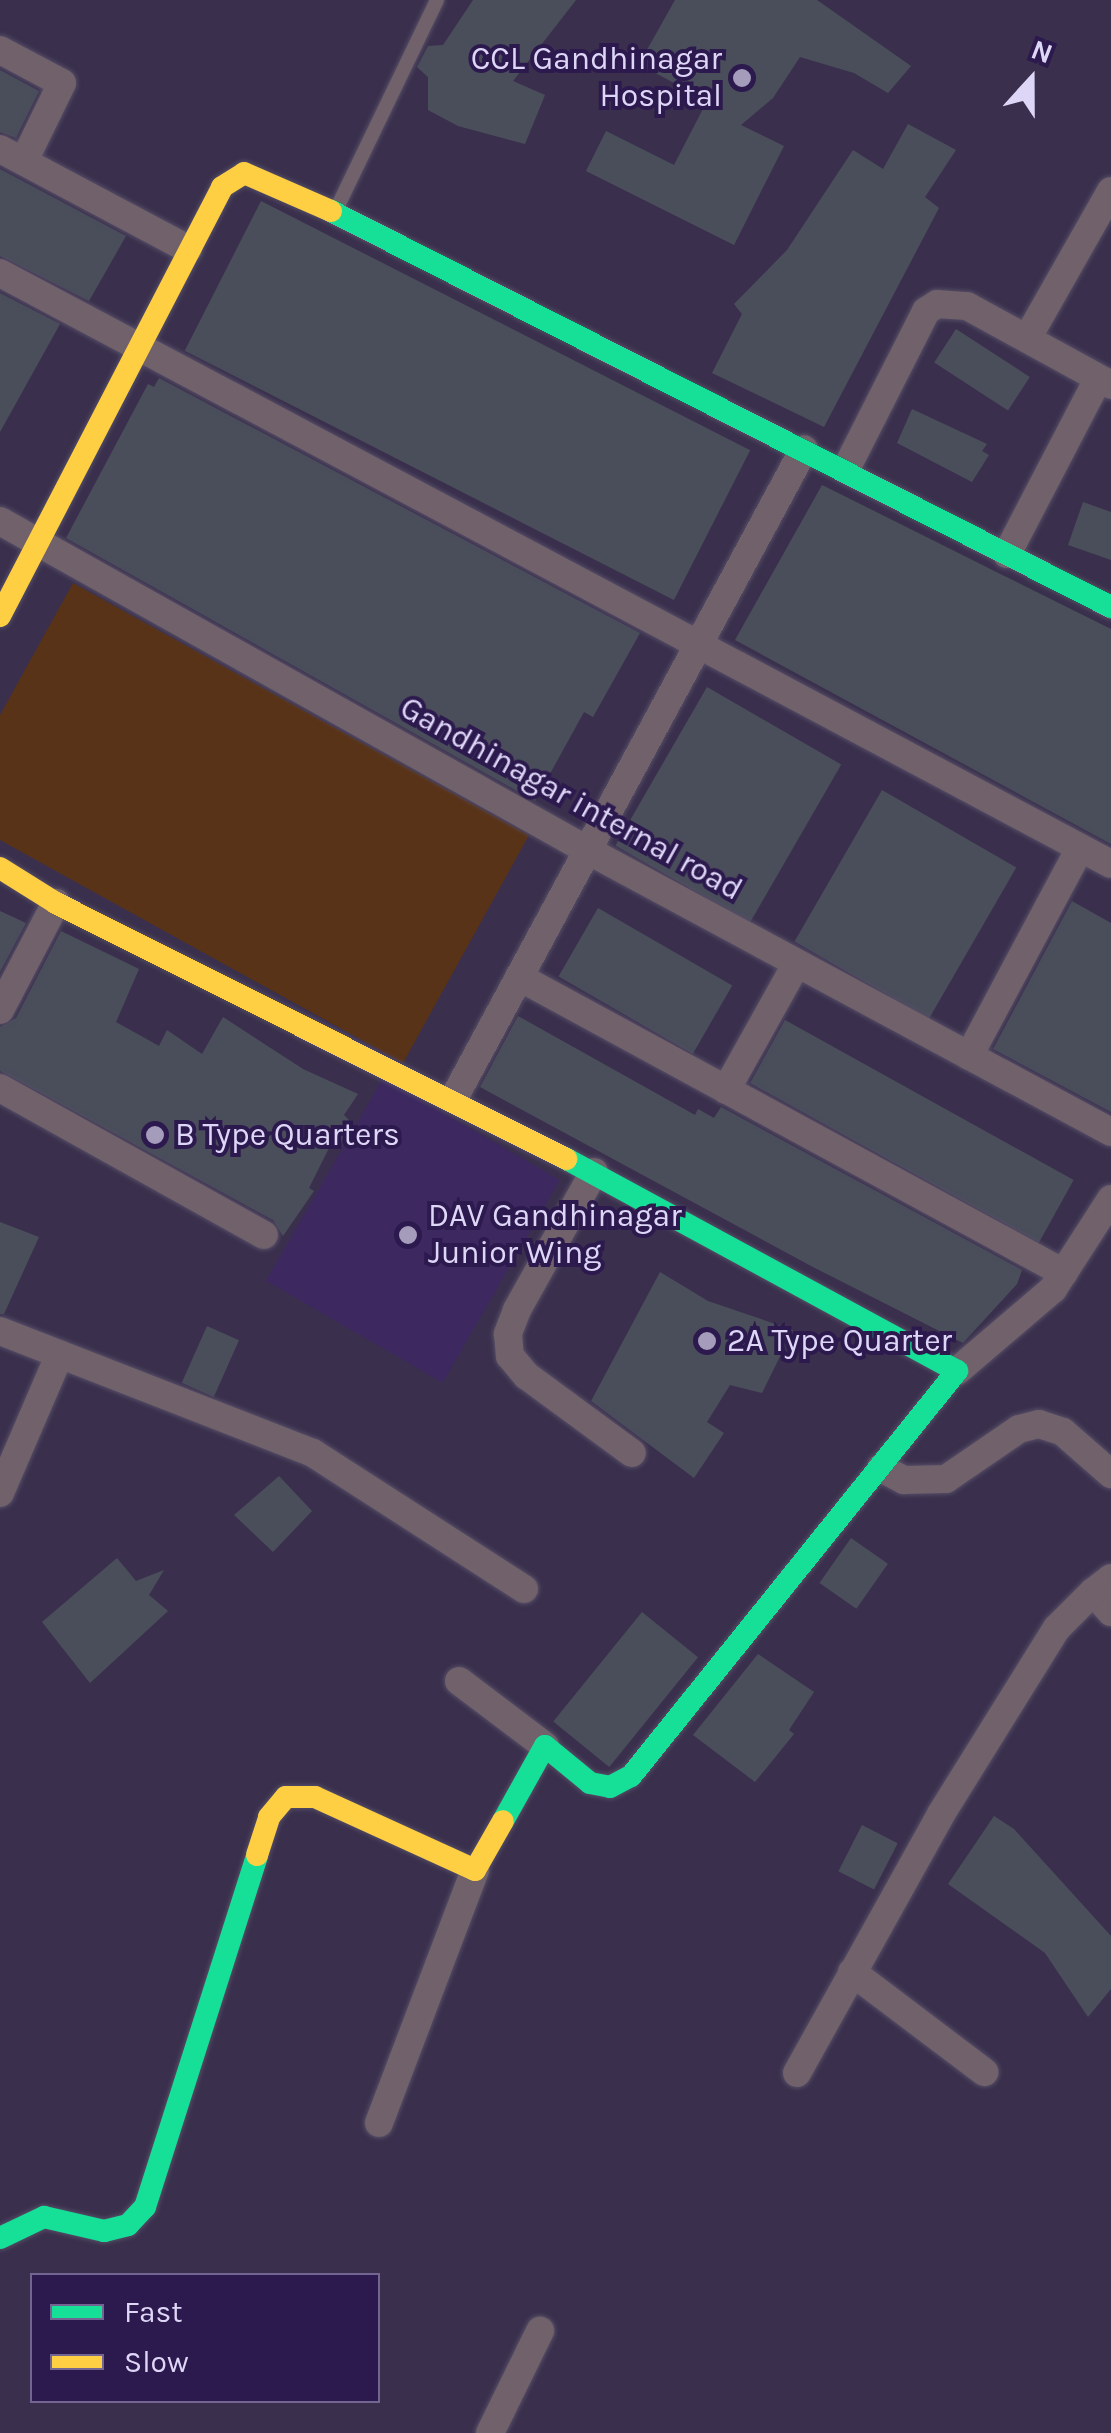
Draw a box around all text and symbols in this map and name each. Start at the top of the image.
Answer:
north arrow [981,30,1081,130]
text: N [1027,33,1057,71]
place label: CCL Gandhinagar Hospital [471,41,722,116]
marker: CCL Gandhinagar Hospital [731,67,753,89]
street label: Gandhinagar internal road [393,689,749,909]
place label: B Type Quarters [175,1116,400,1154]
marker: B Type Quarters [144,1124,166,1146]
place label: DAV Gandhinagar Junior Wing [428,1198,682,1273]
marker: DAV Gandhinagar Junior Wing [397,1224,419,1246]
place label: 2A Type Quarter [727,1322,952,1360]
marker: 2A Type Quarter [696,1330,718,1352]
legend [30,2273,380,2403]
text: Fast [124,2294,183,2330]
text: Slow [124,2344,189,2380]

